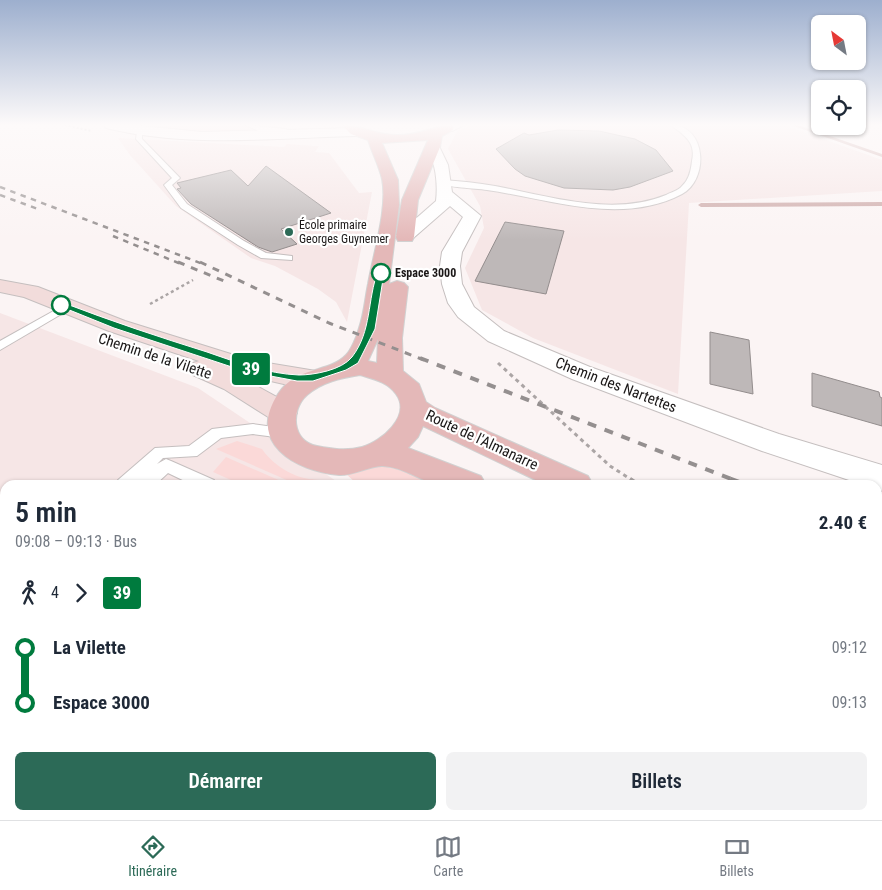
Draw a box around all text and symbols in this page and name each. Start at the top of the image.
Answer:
north arrow [811,15,866,70]
map controls [811,15,866,135]
button: locate [811,80,866,135]
place label: École primaire Georges Guynemer [299,217,389,246]
marker: École primaire Georges Guynemer [283,226,295,238]
marker: Espace 3000 [371,263,391,283]
place label: Espace 3000 [395,266,456,280]
unlabelled marker [51,295,71,315]
street label: Chemin de la Vilette [96,329,214,383]
line badge: 39 [228,353,274,385]
street label: Chemin des Nartettes [553,354,679,417]
text: 39 [242,358,260,379]
street label: Route de l'Almanarre [423,406,541,474]
text: 5 min [15,496,77,529]
text: 2.40 € [819,511,867,534]
text: 09:08 – 09:13 · Bus [15,532,137,551]
icon: walk [15,579,43,607]
icon: forward [67,579,95,607]
text: 39 [113,582,131,603]
text: 4 [51,583,59,602]
text: La Vilette [53,636,126,659]
text: 09:12 [832,638,867,657]
text: Espace 3000 [53,691,150,714]
text: 09:13 [832,693,867,712]
button: Démarrer [15,752,436,810]
button: Billets [446,752,867,810]
tab: Itinéraire [128,833,177,879]
tab: Carte [433,833,463,879]
tab: Billets [719,833,754,879]

